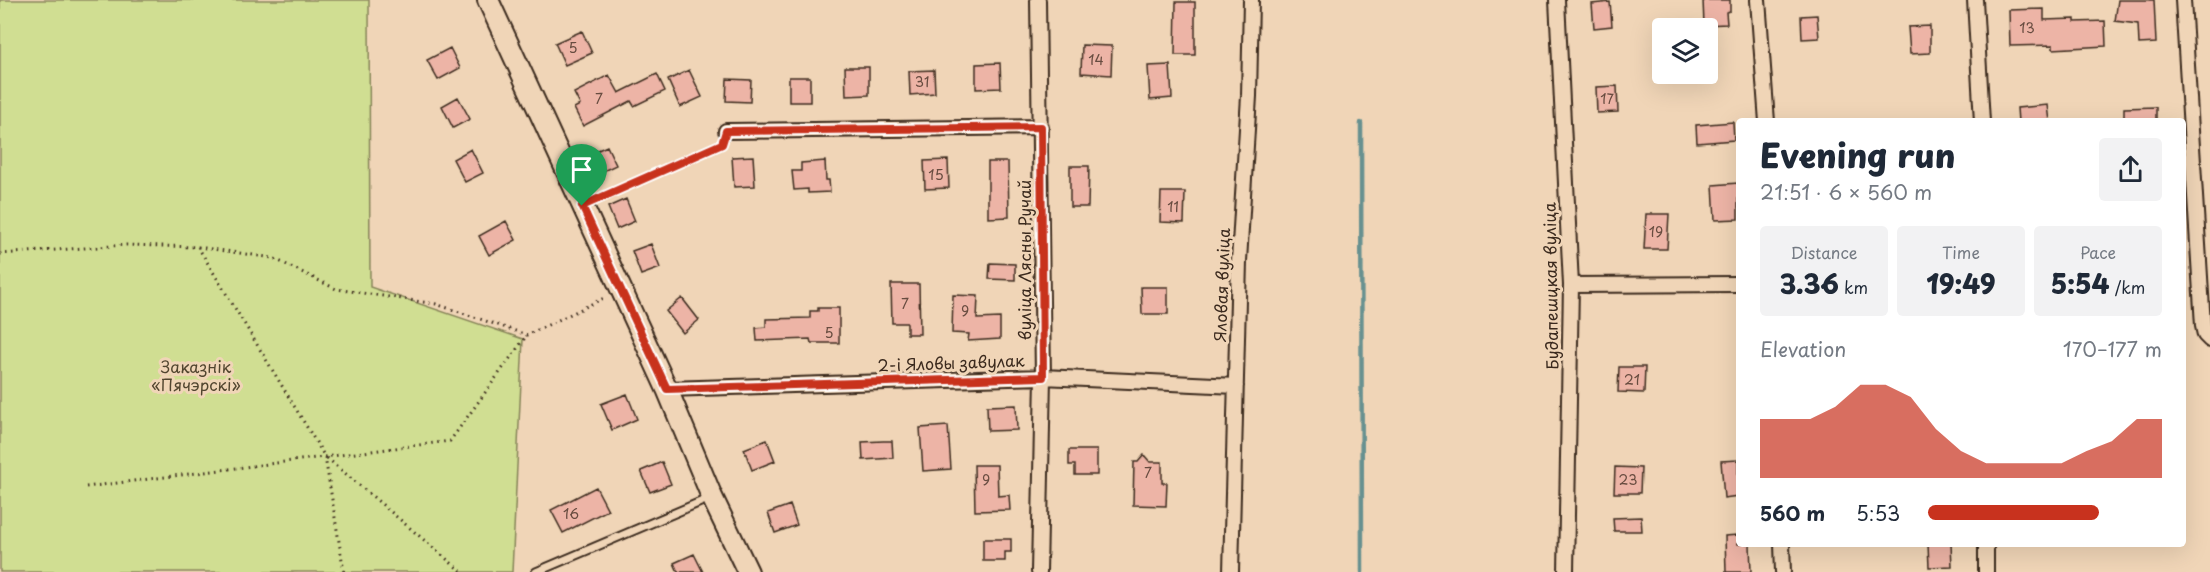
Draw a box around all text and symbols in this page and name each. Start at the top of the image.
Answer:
house number: 13 [2019,17,2035,38]
map controls [1652,18,1718,84]
button: layers [1652,18,1718,84]
house number: 5 [568,37,578,58]
house number: 14 [1088,49,1104,70]
house number: 31 [915,71,929,92]
house number: 7 [595,88,603,109]
house number: 17 [1600,88,1614,109]
text: Evening run [1760,129,1955,179]
button: share [2099,138,2162,201]
pin [556,144,607,206]
icon: arrive [565,153,598,186]
house number: 15 [928,164,944,185]
text: 21:51 · 6 × 560 m [1760,177,1932,207]
street label: вуліца Лясны Ручай [1012,180,1036,340]
house number: 11 [1167,196,1179,217]
street label: Будапешцкая вуліца [1537,202,1563,370]
house number: 19 [1649,221,1663,242]
street label: Яловая вуліца [1207,227,1235,342]
text: Distance [1790,240,1858,264]
text: Time [1942,240,1980,264]
text: Pace [2080,240,2116,264]
text: 3.36 [1780,264,1839,303]
text: 19:49 [1926,264,1996,303]
text: 5:54 [2051,264,2109,303]
text: km [1839,275,1868,299]
text: /km [2109,275,2145,299]
house number: 7 [901,293,909,314]
house number: 9 [961,300,969,321]
house number: 5 [824,322,834,343]
text: Elevation [1760,334,1846,364]
text: 170–177 m [2063,334,2162,364]
street label: 2-і Яловы завулак [877,347,1025,377]
park label: Заказнік «Пячэрскі» [151,354,241,396]
house number: 21 [1624,369,1640,390]
house number: 7 [1144,462,1152,483]
house number: 9 [982,469,990,490]
house number: 23 [1619,469,1637,490]
text: 560 m [1760,498,1825,528]
text: 5:53 [1856,498,1900,528]
house number: 16 [563,503,579,524]

